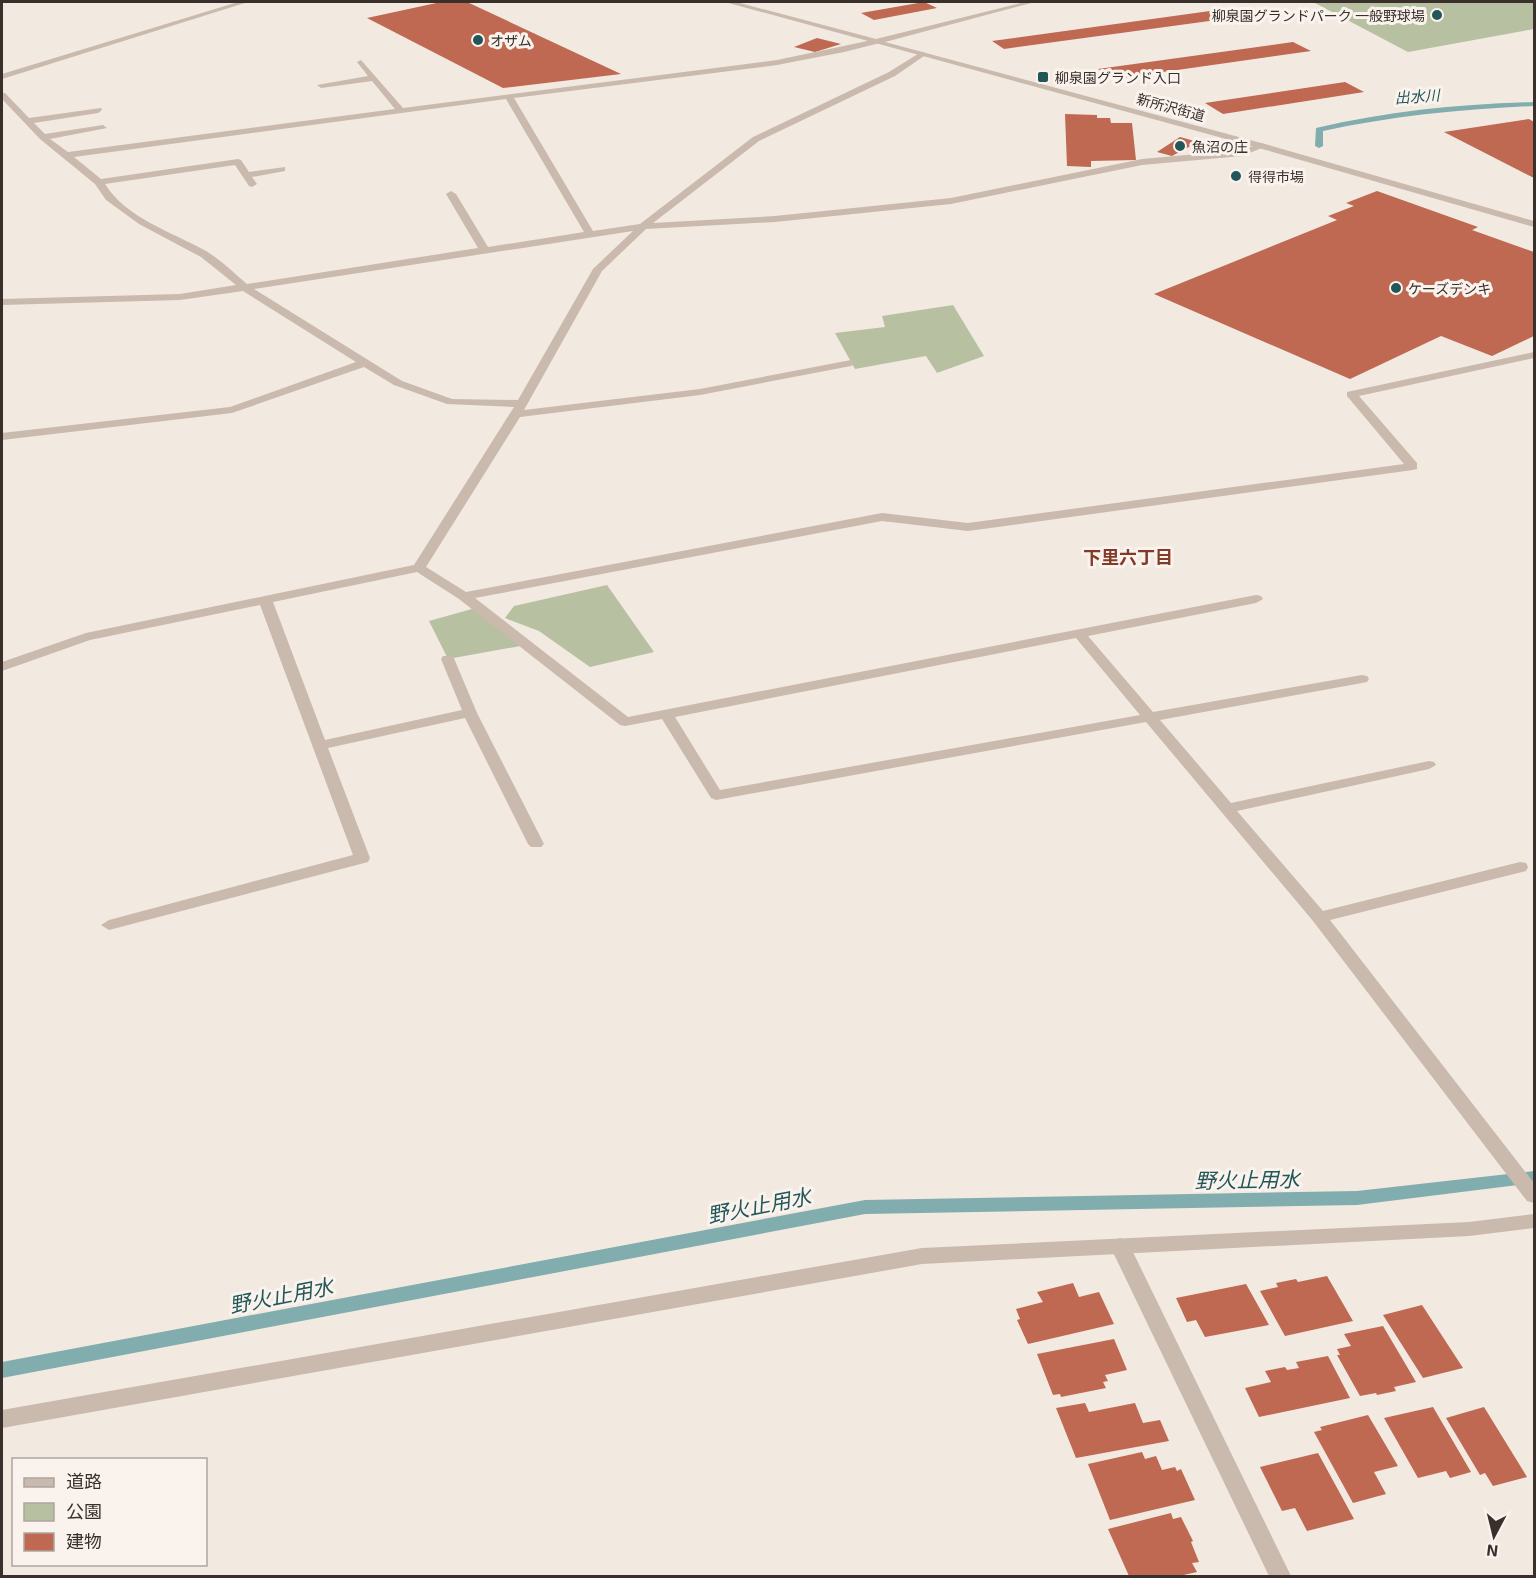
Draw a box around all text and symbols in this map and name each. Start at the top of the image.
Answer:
place label: 柳泉園グランドパーク 一般野球場 [1212,7,1425,24]
marker: 柳泉園グランドパーク 一般野球場 [1430,8,1444,22]
place label: オザム [490,32,532,49]
marker: オザム [471,33,485,47]
place label: 柳泉園グランド入口 [1055,69,1181,86]
marker: 柳泉園グランド入口 [1036,70,1050,84]
water label: 出水川 [1394,85,1442,107]
street label: 新所沢街道 [1135,90,1207,124]
place label: 魚沼の庄 [1192,138,1248,155]
marker: 魚沼の庄 [1173,139,1187,153]
place label: 得得市場 [1248,168,1304,185]
marker: 得得市場 [1229,169,1243,183]
place label: ケーズデンキ [1408,280,1491,297]
marker: ケーズデンキ [1389,281,1403,295]
district label: 下里六丁目 [1083,546,1173,568]
water label: 野火止用水 [1194,1166,1302,1192]
water label: 野火止用水 [705,1182,815,1227]
water label: 野火止用水 [227,1272,337,1317]
legend [12,1458,207,1566]
text: 道路 [66,1470,102,1492]
text: 公園 [66,1500,102,1522]
north arrow [1464,1506,1524,1566]
text: 建物 [66,1530,102,1552]
text: N [1485,1541,1499,1562]

